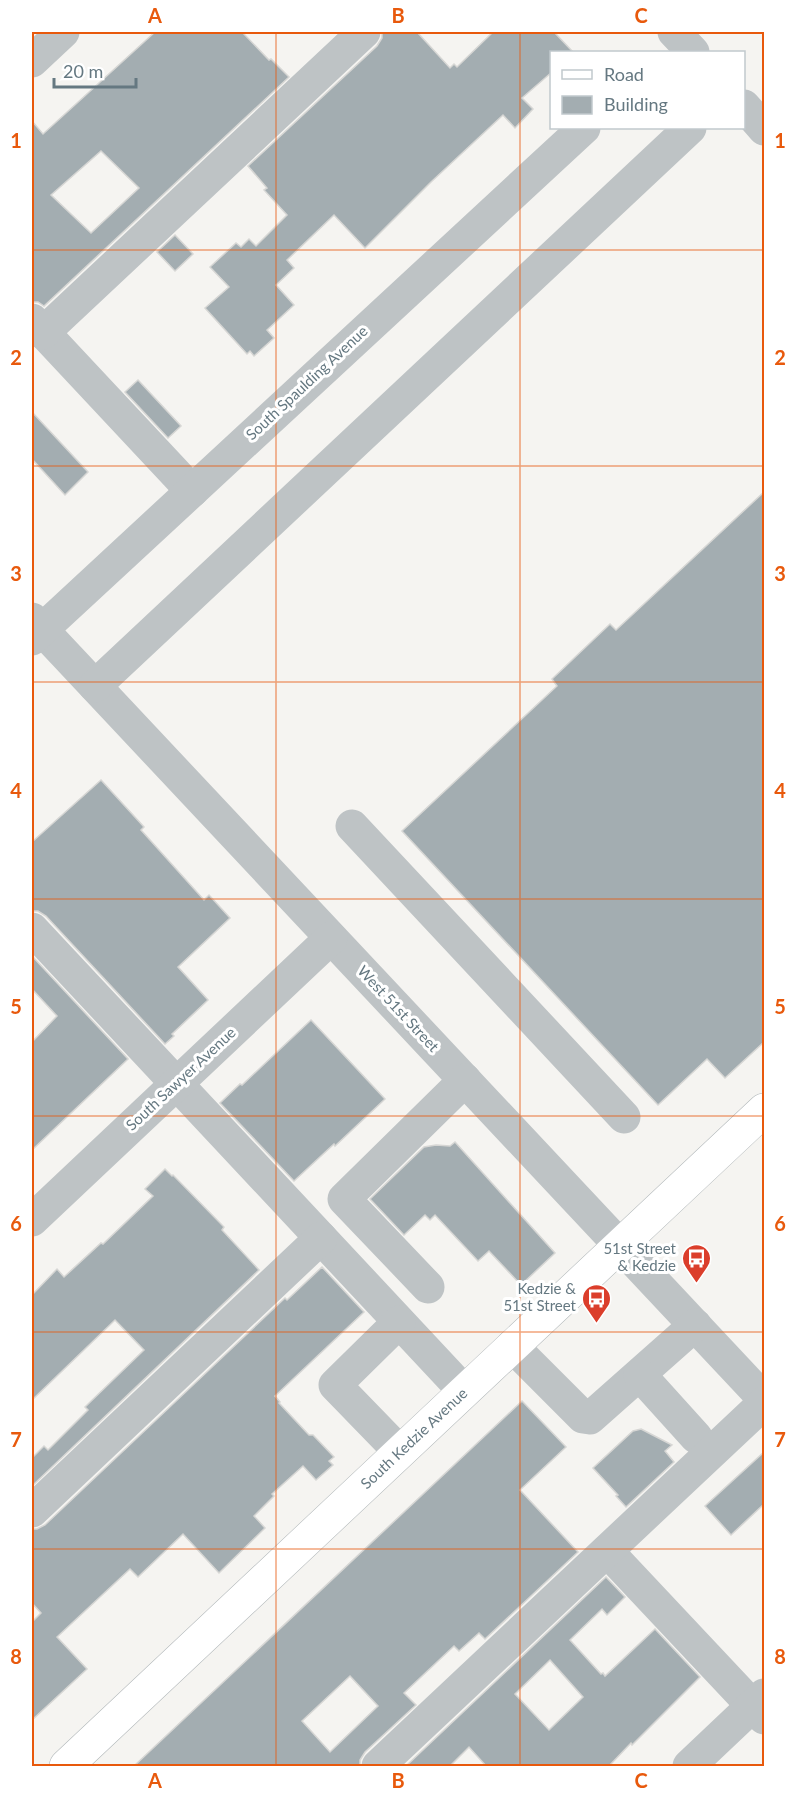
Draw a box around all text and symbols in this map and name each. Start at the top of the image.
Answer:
text: A [147,3,162,27]
text: B [391,3,405,27]
text: C [634,3,648,27]
scale bar [54,51,136,89]
legend [550,51,745,129]
text: 20 m [63,60,103,82]
text: Road [604,63,644,85]
text: Building [604,93,668,115]
text: 1 [10,128,22,152]
text: 1 [774,128,786,152]
street label: South Spaulding Avenue [242,321,371,443]
text: 2 [10,345,22,369]
text: 2 [774,345,786,369]
text: 3 [10,561,22,585]
text: 3 [774,561,786,585]
text: 4 [10,778,22,802]
text: 4 [774,778,786,802]
street label: West 51st Street [354,962,444,1055]
text: 5 [10,994,22,1018]
text: 5 [774,994,786,1018]
street label: South Sawyer Avenue [122,1023,239,1134]
text: 6 [10,1211,22,1235]
text: 6 [774,1211,786,1235]
place label: 51st Street & Kedzie [603,1239,677,1274]
bus stop icon: 51st Street & Kedzie [681,1242,713,1284]
place label: Kedzie & 51st Street [503,1279,577,1314]
bus stop icon: Kedzie & 51st Street [581,1282,613,1324]
street label: South Kedzie Avenue [357,1383,471,1492]
text: 7 [10,1427,22,1451]
text: 7 [774,1427,786,1451]
text: 8 [10,1644,22,1668]
text: 8 [774,1644,786,1668]
text: A [147,1768,162,1792]
text: B [391,1768,405,1792]
text: C [634,1768,648,1792]

